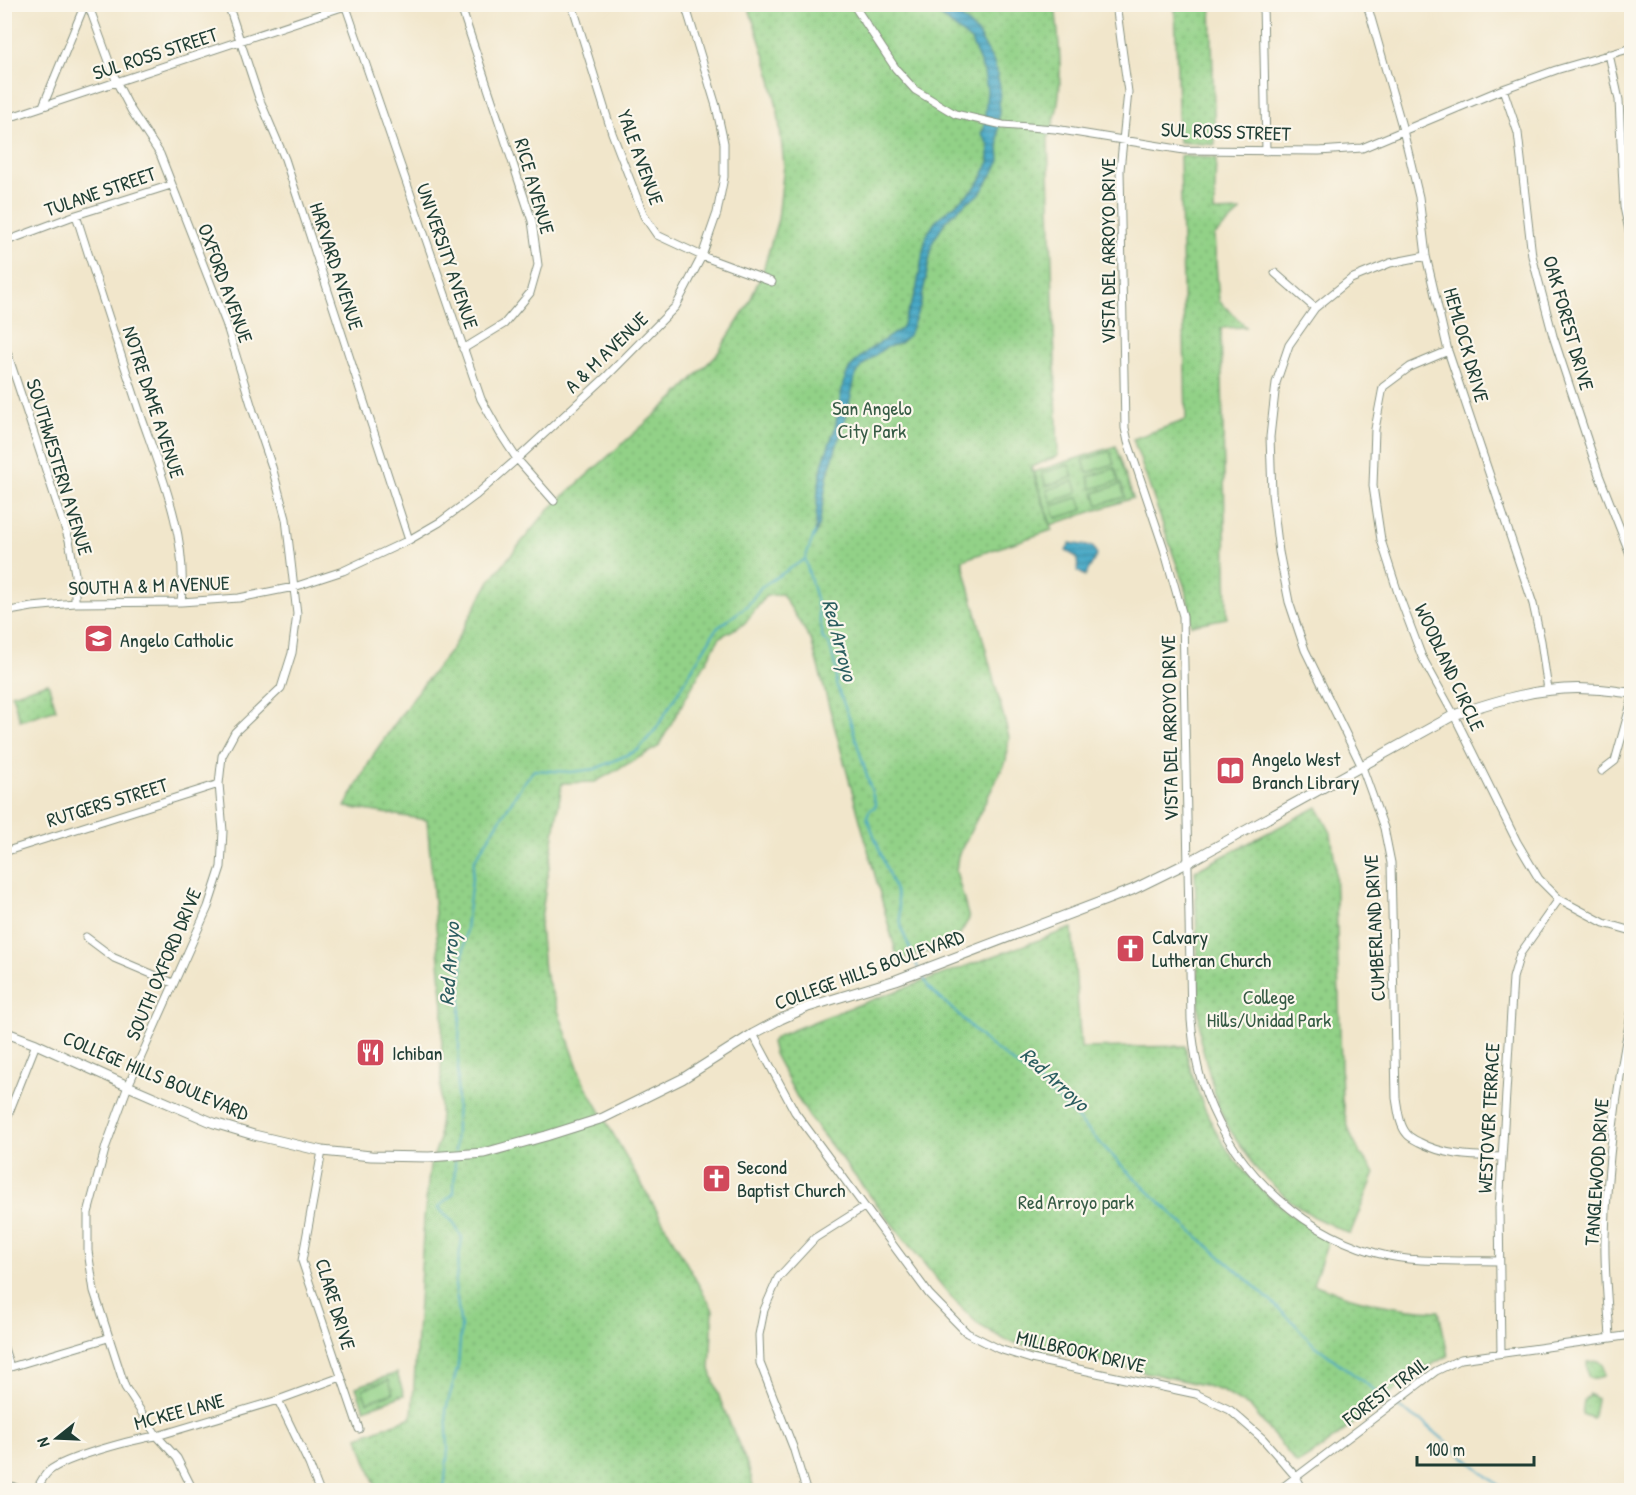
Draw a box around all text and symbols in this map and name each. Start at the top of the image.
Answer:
street label: SUL ROSS STREET [89,20,222,86]
street label: YALE AVENUE [611,105,671,209]
street label: SUL ROSS STREET [1161,115,1292,147]
street label: RICE AVENUE [508,135,562,237]
street label: VISTA DEL ARROYO DRIVE [1094,158,1121,344]
street label: TULANE STREET [41,159,160,223]
street label: UNIVERSITY AVENUE [410,180,486,333]
street label: HARVARD AVENUE [304,199,370,333]
street label: OXFORD AVENUE [192,220,260,347]
street label: OAK FOREST DRIVE [1537,252,1601,394]
street label: HEMLOCK DRIVE [1438,285,1496,406]
street label: A & M AVENUE [558,305,654,399]
street label: NOTRE DAME AVENUE [117,322,191,482]
street label: SOUTHWESTERN AVENUE [20,375,100,559]
park label: San Angelo City Park [832,394,912,444]
street label: SOUTH A & M AVENUE [68,569,230,601]
water label: Red Arroyo [815,596,865,685]
street label: WOODLAND CIRCLE [1409,599,1491,735]
school or university icon: Angelo Catholic [83,623,115,655]
place label: Angelo Catholic [120,626,234,653]
street label: VISTA DEL ARROYO DRIVE [1154,635,1184,821]
place label: Angelo West Branch Library [1252,745,1359,795]
library icon: Angelo West Branch Library [1215,754,1247,786]
street label: RUTGERS STREET [43,771,172,833]
street label: CUMBERLAND DRIVE [1357,854,1391,1002]
street label: SOUTH OXFORD DRIVE [119,884,207,1044]
water label: Red Arroyo [432,920,466,1006]
street label: COLLEGE HILLS BOULEVARD [771,922,968,1016]
place label: Calvary Lutheran Church [1152,923,1271,973]
church icon: Calvary Lutheran Church [1115,932,1147,964]
park label: College Hills/Unidad Park [1207,983,1331,1033]
street label: COLLEGE HILLS BOULEVARD [59,1024,254,1127]
restaurant icon: Ichiban [355,1036,387,1068]
place label: Ichiban [392,1039,442,1066]
water label: Red Arroyo [1014,1040,1097,1119]
street label: WESTOVER TERRACE [1471,1042,1505,1194]
street label: TANGLEWOOD DRIVE [1577,1097,1615,1247]
place label: Second Baptist Church [737,1153,845,1203]
church icon: Second Baptist Church [700,1162,732,1194]
park label: Red Arroyo park [1018,1188,1134,1215]
street label: CLARE DRIVE [309,1255,363,1353]
street label: MILLBROOK DRIVE [1014,1323,1148,1379]
street label: FOREST TRAIL [1336,1350,1433,1432]
street label: MCKEE LANE [131,1386,227,1436]
north arrow [27,1408,87,1468]
scale bar [1417,1429,1534,1467]
text: N [31,1435,55,1450]
text: 100 m [1426,1437,1465,1462]

